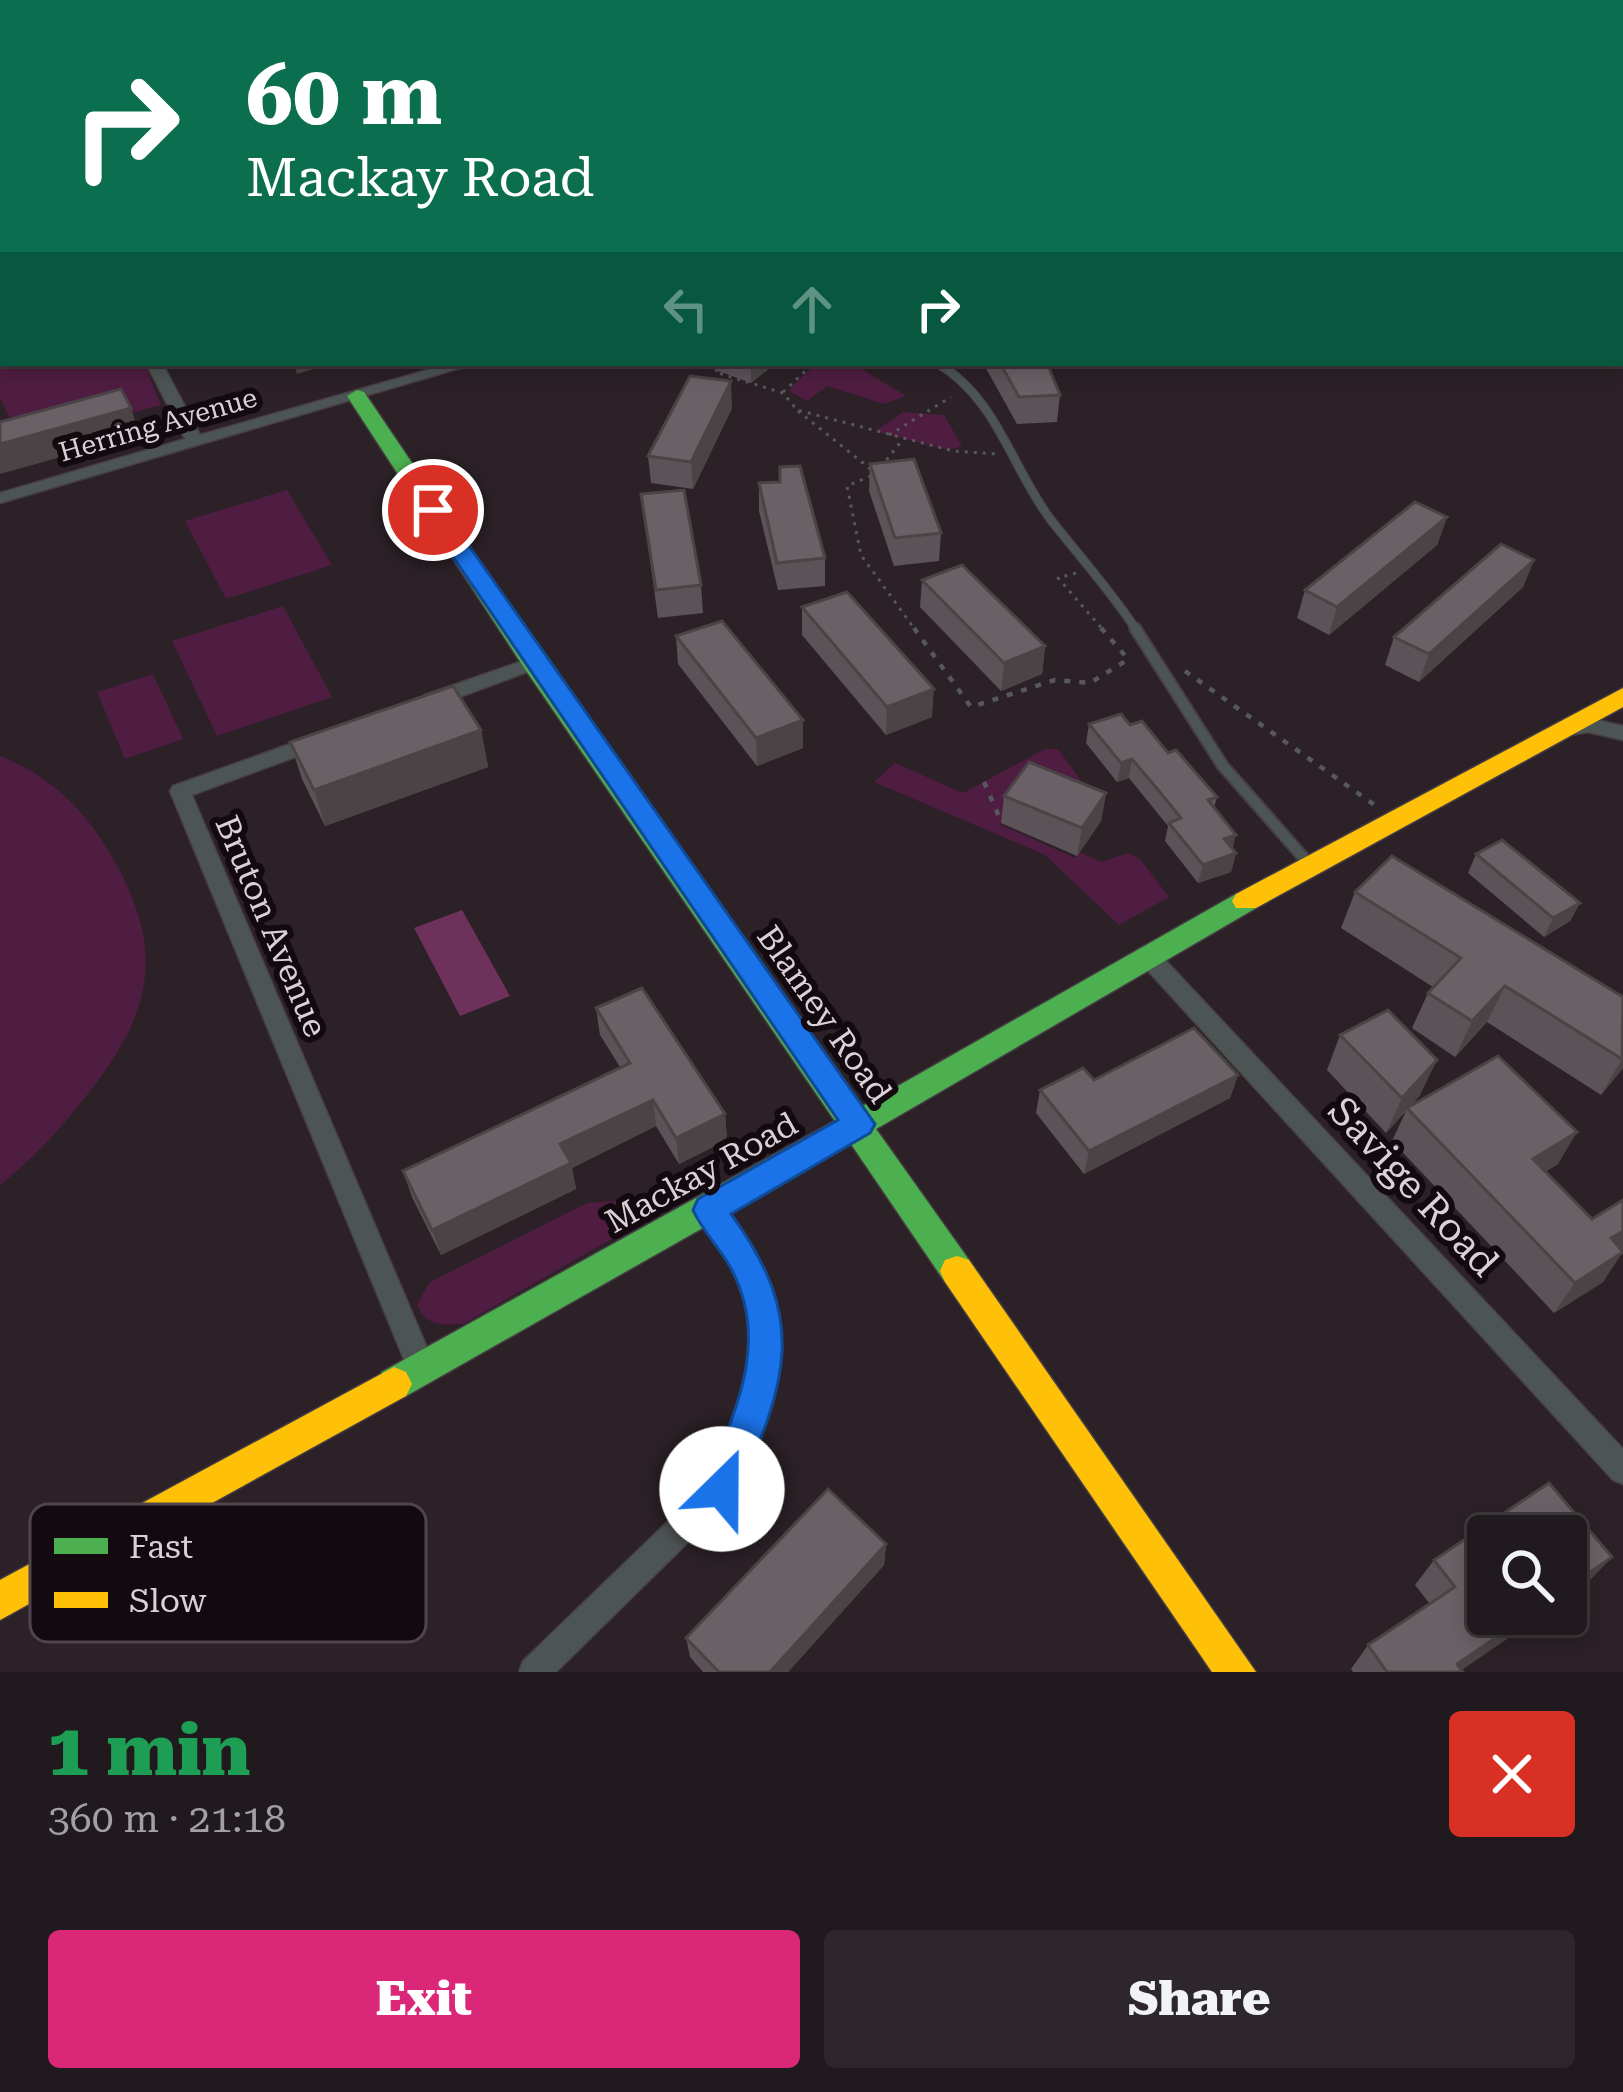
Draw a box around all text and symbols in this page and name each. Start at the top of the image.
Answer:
text: 60 m [246,46,442,144]
icon: right [48,48,204,204]
text: Mackay Road [246,146,594,209]
icon: left [653,276,719,342]
icon: ahead [779,276,845,342]
icon: right [905,276,971,342]
street label: Herring Avenue [55,381,261,469]
pin [382,459,484,561]
icon: arrive [400,477,466,543]
street label: Bruton Avenue [207,810,336,1043]
street label: Blamey Road [749,918,900,1110]
street label: Savige Road [1319,1088,1508,1286]
street label: Mackay Road [599,1104,804,1241]
position arrow [659,1426,785,1552]
legend [30,1504,426,1642]
map controls [1467,1515,1587,1635]
button: search [1467,1515,1587,1635]
text: Fast [129,1527,193,1566]
text: Slow [129,1581,207,1620]
text: 1 min [48,1708,250,1793]
button: close [1449,1711,1575,1837]
text: 360 m · 21:18 [48,1796,286,1842]
button: Exit [48,1930,800,2068]
button: Share [824,1930,1575,2068]

